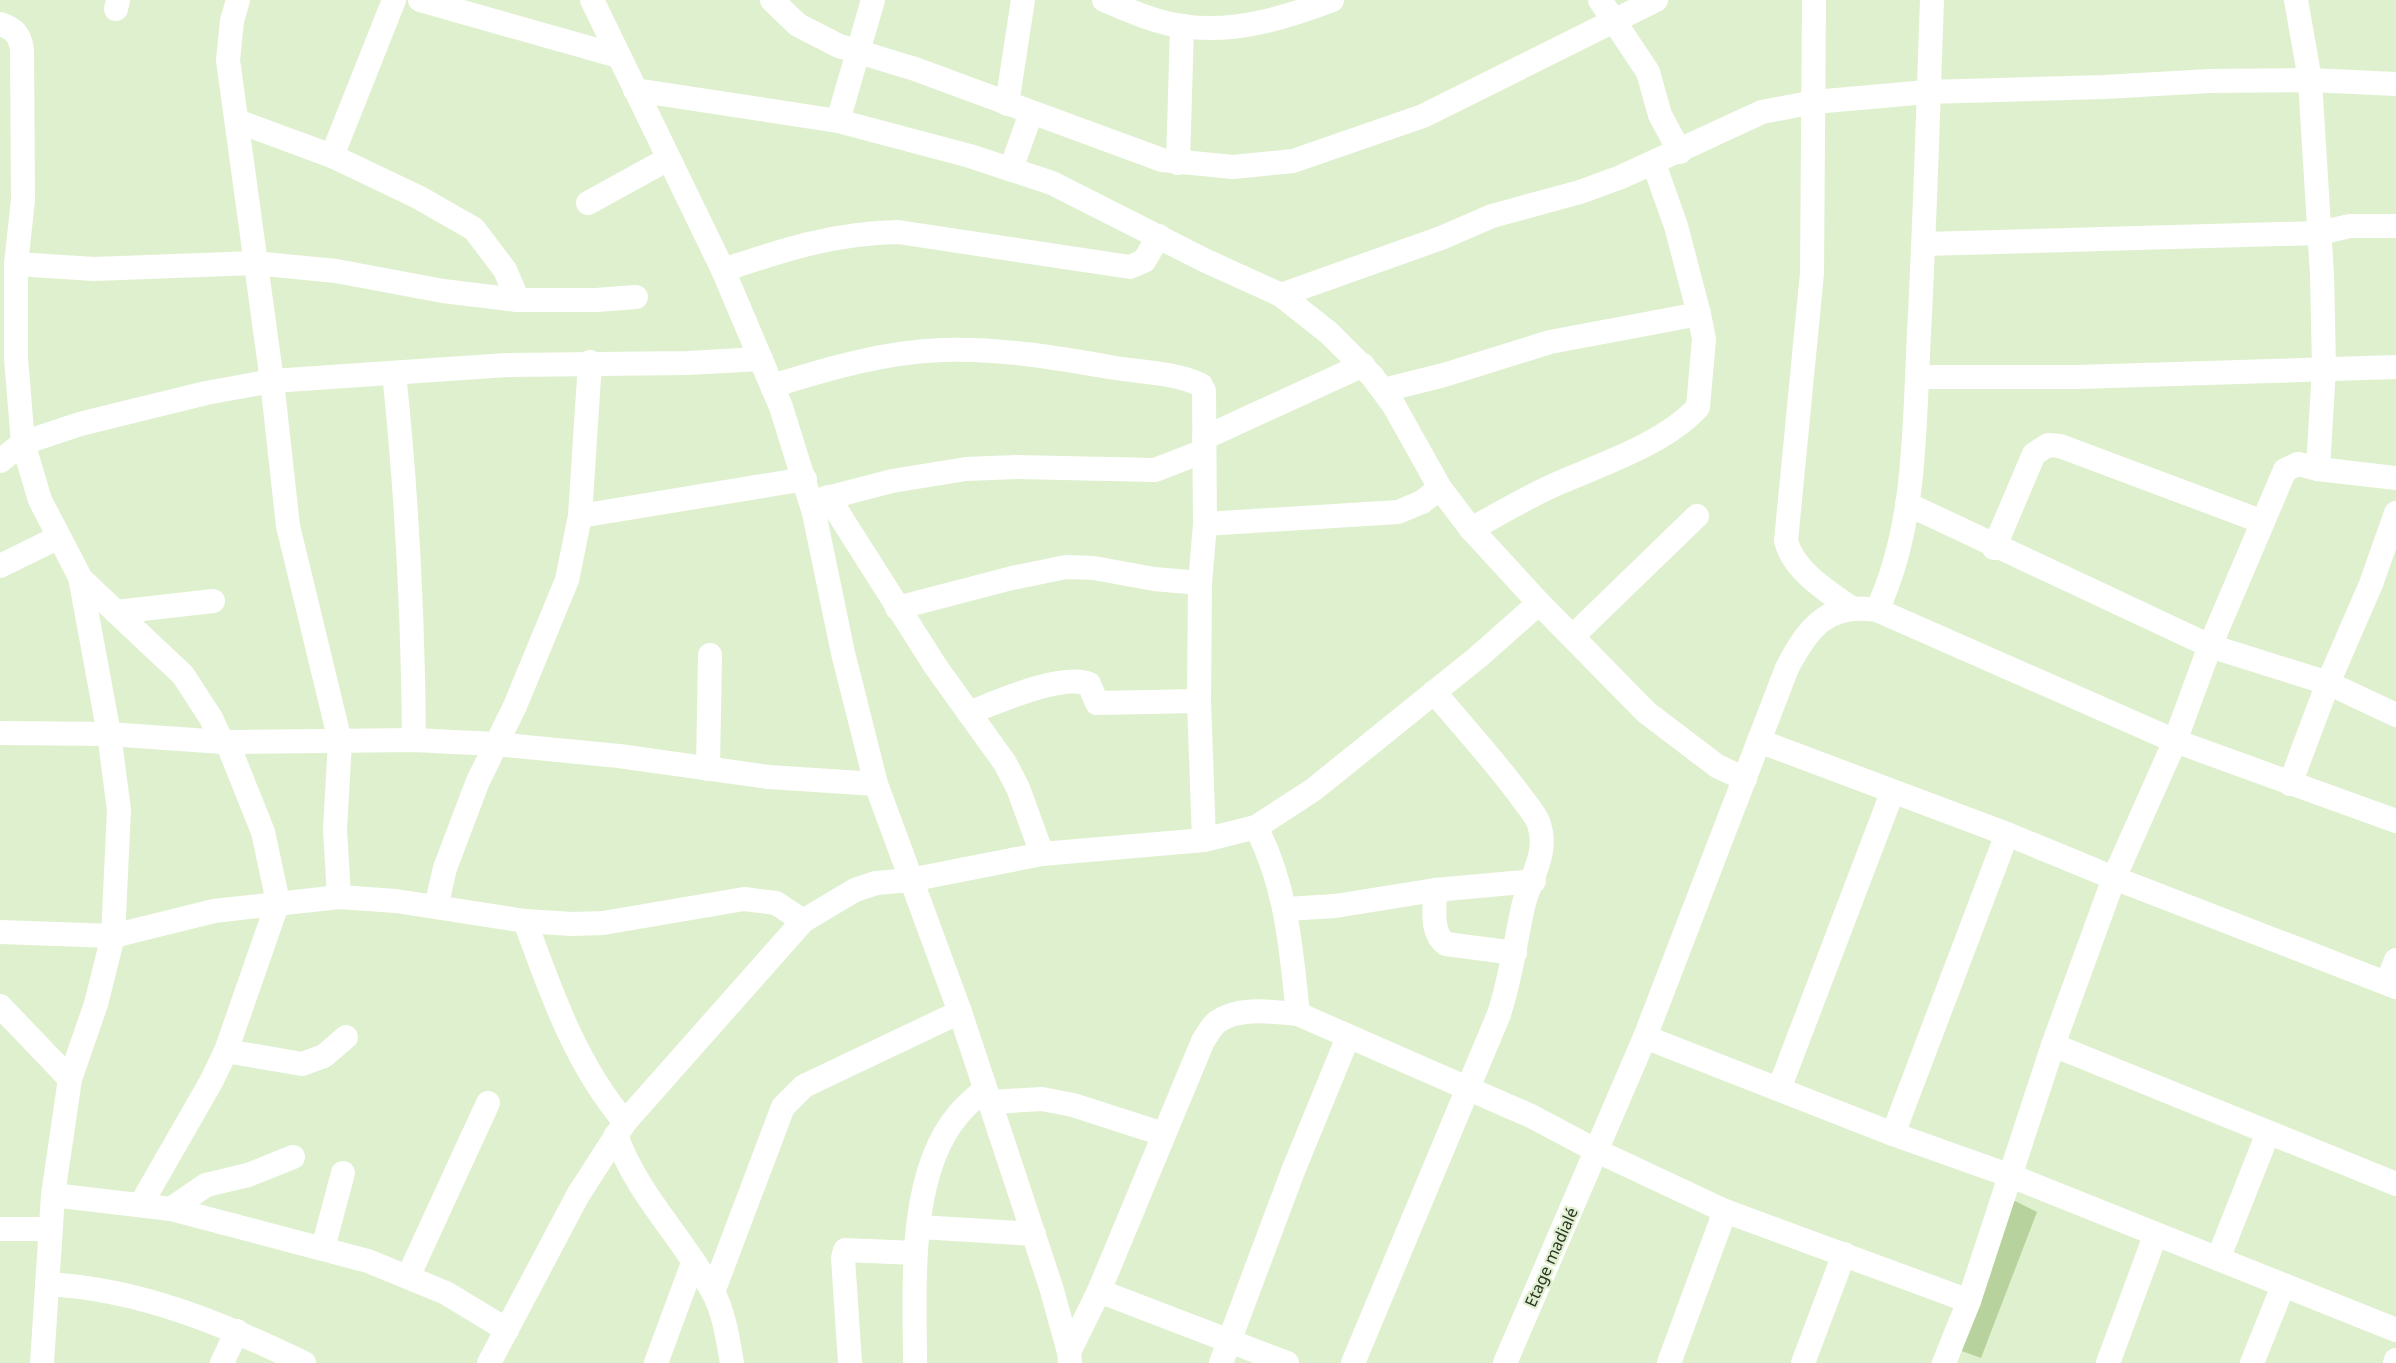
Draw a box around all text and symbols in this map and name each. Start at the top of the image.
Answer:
street label: Etage madialé [1519,1204,1583,1310]

